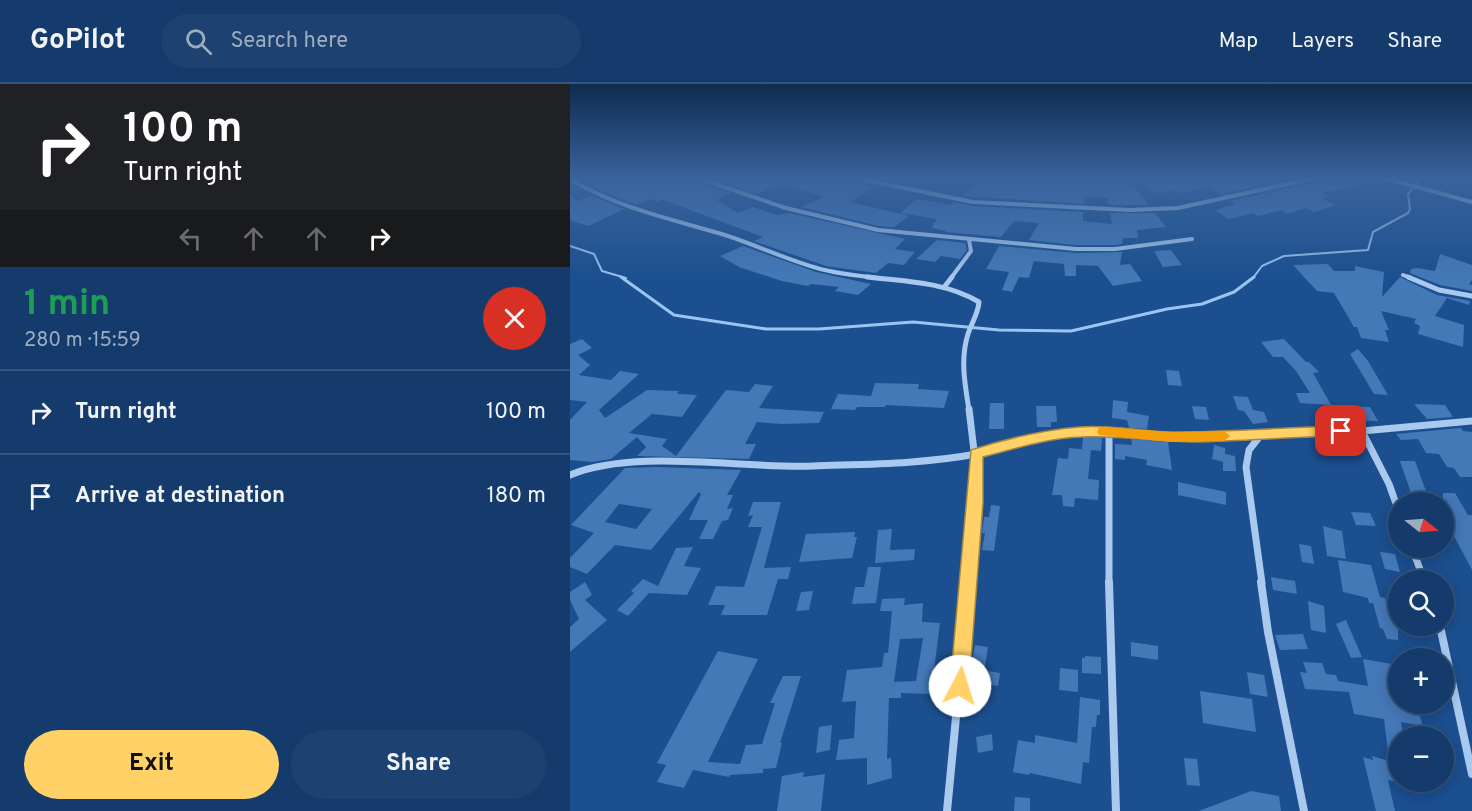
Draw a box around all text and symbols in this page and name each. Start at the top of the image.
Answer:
search box [161,14,581,68]
text: GoPilot [30,23,125,59]
icon: search [182,25,215,58]
text: Search here [230,28,348,55]
text: Map [1219,28,1258,55]
text: Layers [1291,28,1354,55]
text: Share [1387,28,1442,55]
text: 100 m [123,104,242,157]
icon: right [24,108,102,186]
text: Turn right [123,156,242,190]
icon: left [174,222,207,255]
icon: ahead [237,222,270,255]
icon: ahead [300,222,333,255]
icon: right [363,222,396,255]
text: 1 min [24,282,110,328]
button: close [483,287,546,350]
text: 280 m · 15:59 [24,328,141,354]
icon: right [24,396,57,429]
text: Turn right [75,399,177,426]
text: 100 m [486,399,546,426]
pin [1315,405,1366,456]
icon: arrive [1324,414,1357,447]
icon: arrive [24,480,57,513]
text: Arrive at destination [75,483,285,510]
text: 180 m [487,483,546,510]
north arrow [1388,492,1454,558]
map controls [1388,492,1454,792]
button: search [1388,570,1454,636]
button: + [1388,648,1454,714]
position arrow [928,654,992,718]
button: − [1388,726,1454,792]
button: Exit [24,730,279,799]
button: Share [291,730,546,799]

